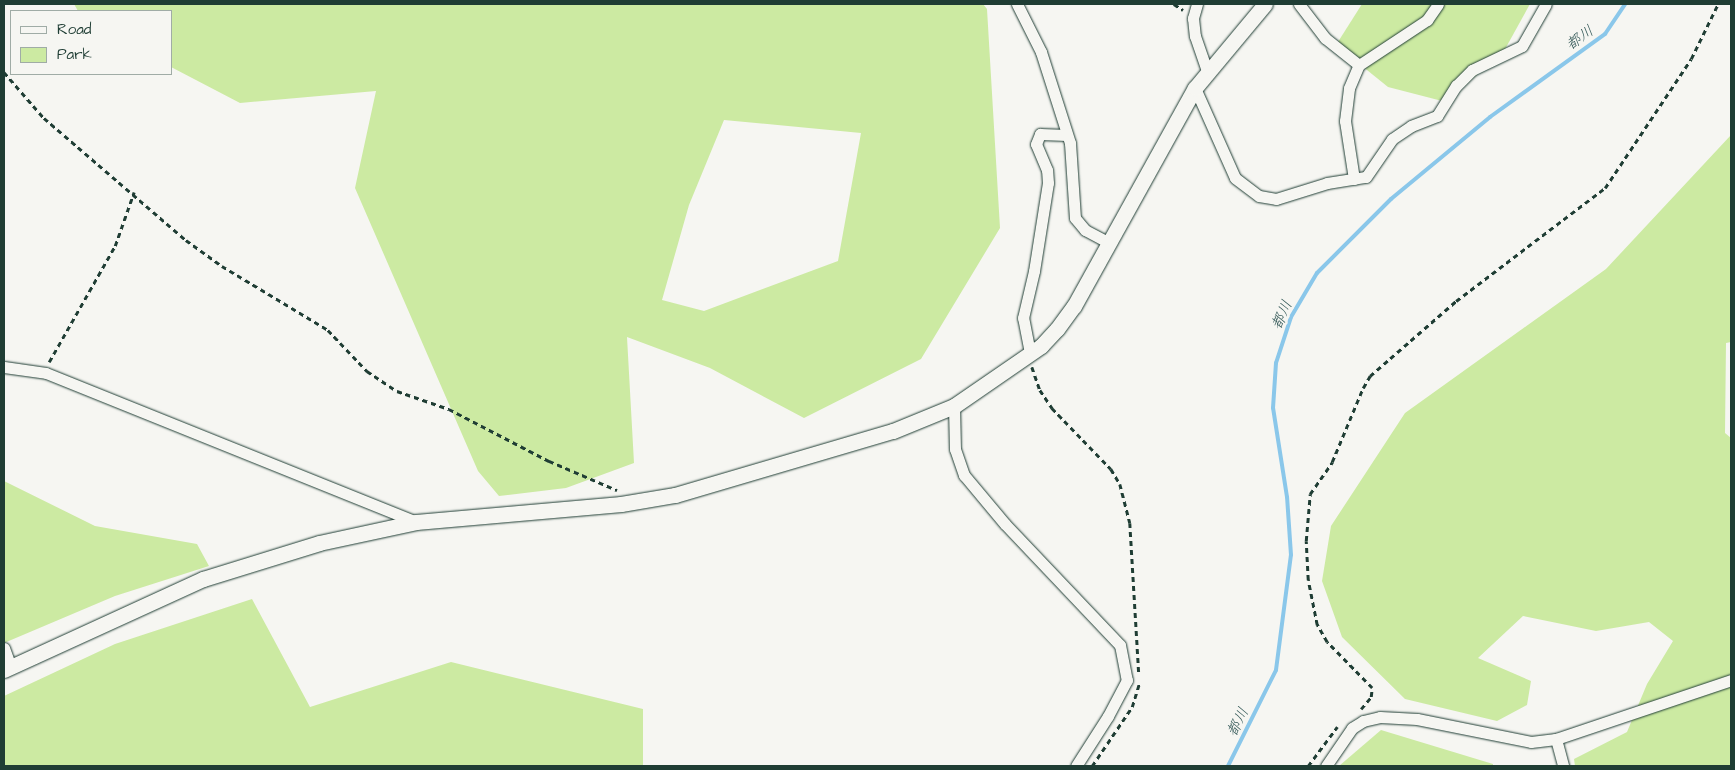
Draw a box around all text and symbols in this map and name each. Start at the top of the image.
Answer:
legend [10,10,172,75]
text: Road [57,19,91,40]
water label: 都川 [1563,22,1597,54]
text: Park [57,44,92,65]
water label: 都川 [1268,298,1296,332]
water label: 都川 [1223,705,1253,739]

